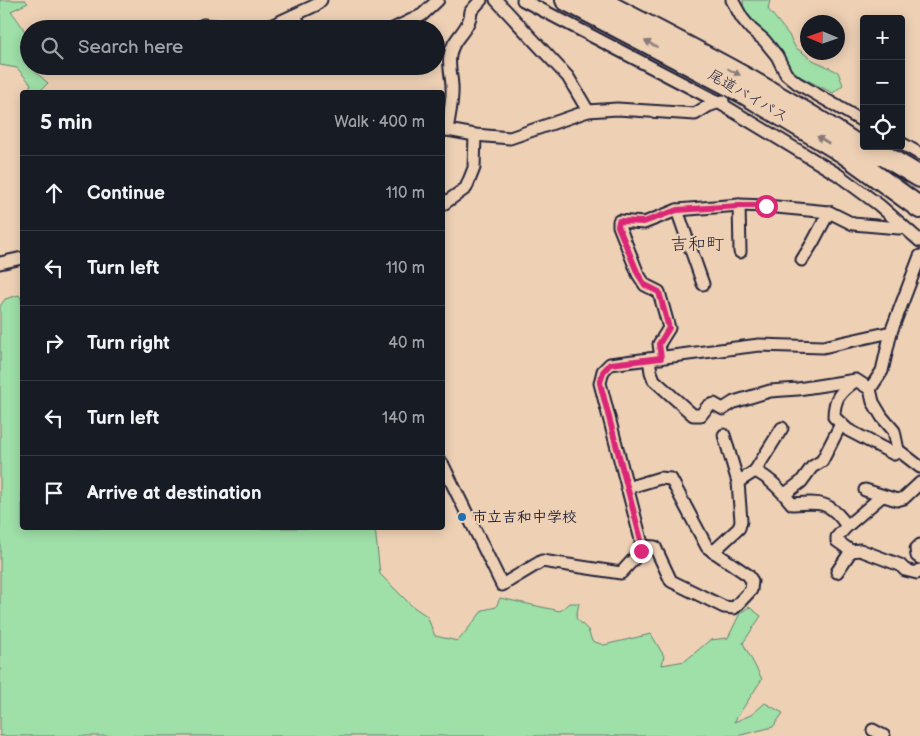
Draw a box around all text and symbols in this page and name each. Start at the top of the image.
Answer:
north arrow [800,15,845,60]
map controls [860,15,905,150]
button: + [860,15,905,60]
search box [20,20,445,75]
icon: search [38,34,66,62]
text: Search here [78,36,183,59]
one-way arrow [643,40,658,48]
button: − [860,60,905,105]
street label: 尾道バイパス [704,65,792,127]
one-way arrow [727,67,740,76]
button: locate [860,105,905,150]
text: 5 min [40,110,93,135]
text: Walk · 400 m [334,113,425,132]
one-way arrow [816,136,829,145]
icon: ahead [40,179,68,207]
text: Continue [87,182,165,205]
text: 110 m [386,184,425,203]
route start [755,195,778,218]
district label: 吉和町 [670,234,724,255]
icon: left [40,254,68,282]
text: Turn left [87,257,159,280]
text: 110 m [386,259,425,278]
icon: right [40,329,68,357]
text: Turn right [87,332,170,355]
text: 40 m [388,334,425,353]
icon: left [40,404,68,432]
text: Turn left [87,407,159,430]
text: 140 m [382,409,425,428]
icon: arrive [40,479,68,507]
text: Arrive at destination [87,482,262,505]
place label: 市立吉和中学校 [472,508,577,527]
marker: 市立吉和中学校 [456,511,468,523]
route end [630,540,653,563]

